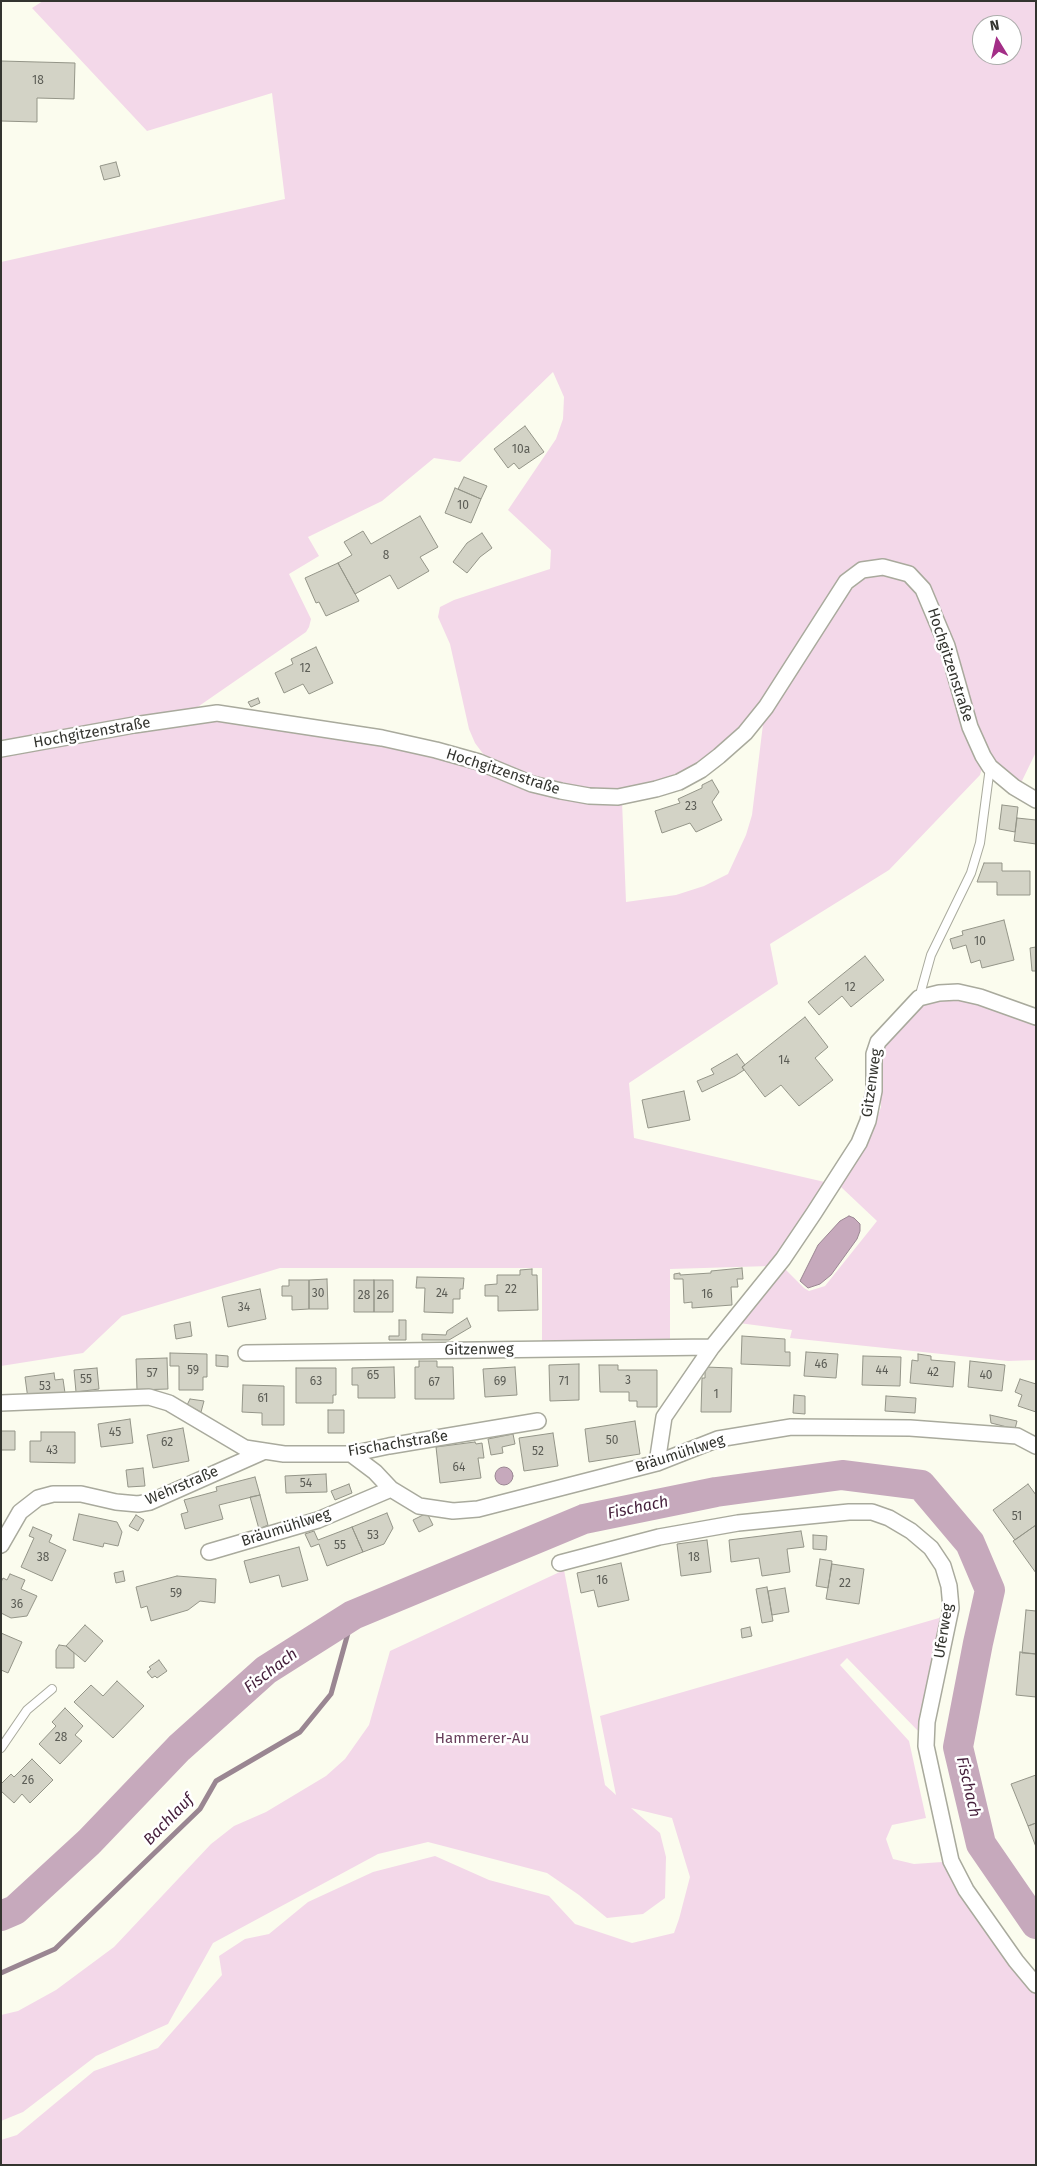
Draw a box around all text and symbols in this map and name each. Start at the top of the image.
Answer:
north arrow [972,15,1022,65]
text: N [989,17,1001,35]
house number: 18 [32,74,44,88]
house number: 10a [512,443,530,457]
house number: 10 [457,499,469,513]
house number: 8 [383,549,389,563]
street label: Hochgitzenstraße [923,606,977,724]
house number: 12 [299,662,311,676]
street label: Hochgitzenstraße [32,714,152,752]
street label: Hochgitzenstraße [444,745,562,799]
house number: 23 [685,800,697,814]
house number: 10 [974,935,986,949]
house number: 12 [844,981,856,995]
street label: Gitzenweg [858,1047,886,1119]
house number: 14 [778,1054,790,1068]
house number: 22 [505,1283,517,1297]
house number: 30 [312,1287,324,1301]
house number: 24 [436,1287,448,1301]
house number: 16 [701,1288,713,1302]
house number: 28 [358,1289,370,1303]
house number: 26 [377,1289,389,1303]
house number: 34 [238,1301,250,1315]
street label: Gitzenweg [444,1340,514,1360]
house number: 46 [815,1358,827,1372]
house number: 59 [187,1364,199,1378]
house number: 44 [876,1364,888,1378]
house number: 42 [927,1366,939,1380]
house number: 57 [146,1367,158,1381]
house number: 65 [367,1369,379,1383]
house number: 40 [979,1369,993,1383]
house number: 55 [80,1373,92,1387]
house number: 3 [625,1374,631,1388]
house number: 63 [310,1375,322,1389]
house number: 69 [494,1375,506,1389]
house number: 71 [559,1375,569,1389]
house number: 67 [428,1376,440,1390]
house number: 53 [39,1380,51,1394]
house number: 1 [713,1388,719,1402]
house number: 61 [257,1392,269,1406]
house number: 45 [109,1426,121,1440]
street label: Fischachstraße [347,1427,449,1461]
street label: Bräumühlweg [633,1431,727,1477]
house number: 50 [606,1434,618,1448]
house number: 62 [161,1436,173,1450]
house number: 43 [46,1444,58,1458]
house number: 52 [532,1445,544,1459]
house number: 64 [453,1461,465,1475]
street label: Wehrstraße [143,1463,221,1509]
house number: 54 [300,1477,312,1491]
water label: Fischach [606,1492,670,1524]
street label: Bräumühlweg [239,1505,333,1551]
house number: 51 [1012,1510,1022,1524]
house number: 53 [367,1529,379,1543]
house number: 55 [334,1539,346,1553]
house number: 38 [37,1551,49,1565]
house number: 18 [688,1551,700,1565]
house number: 16 [596,1574,608,1588]
house number: 22 [839,1577,851,1591]
house number: 59 [170,1587,182,1601]
house number: 36 [11,1598,23,1612]
street label: Uferweg [931,1602,957,1660]
water label: Fischach [241,1645,301,1697]
park label: Hammerer-Au [435,1730,529,1748]
house number: 28 [55,1731,67,1745]
water label: Fischach [952,1755,984,1819]
house number: 26 [22,1774,34,1788]
water label: Bachlauf [140,1790,198,1850]

